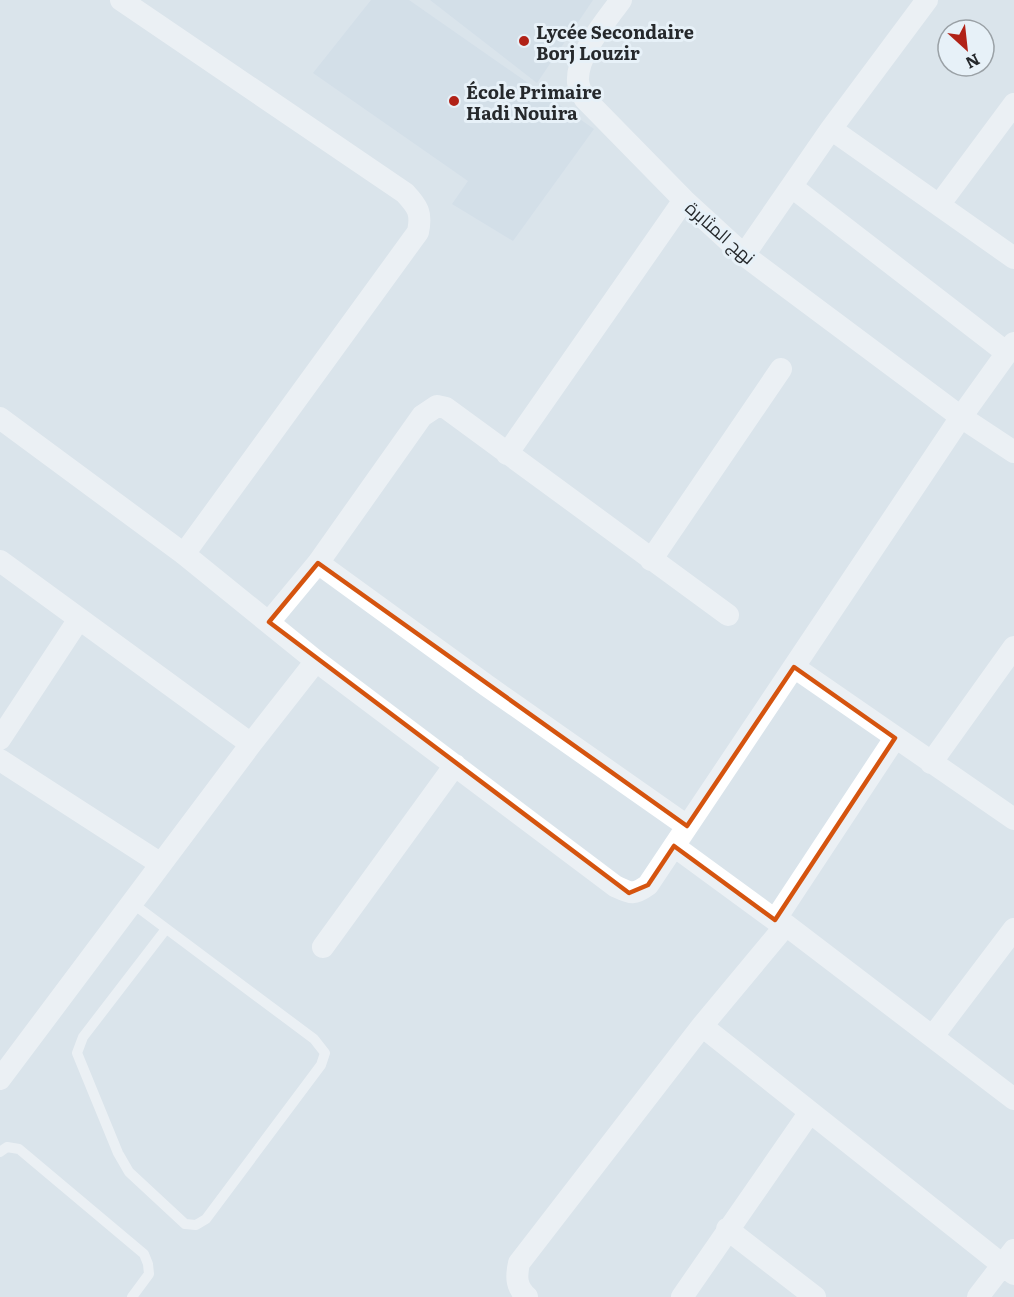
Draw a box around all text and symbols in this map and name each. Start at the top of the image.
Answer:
place label: Lycée Secondaire Borj Louzir [536,18,694,66]
north arrow [936,18,996,78]
marker: Lycée Secondaire Borj Louzir [517,34,531,48]
text: N [962,49,985,76]
place label: École Primaire Hadi Nouira [466,78,602,126]
marker: École Primaire Hadi Nouira [447,94,461,108]
street label: نهج المثابرة [680,194,762,270]

